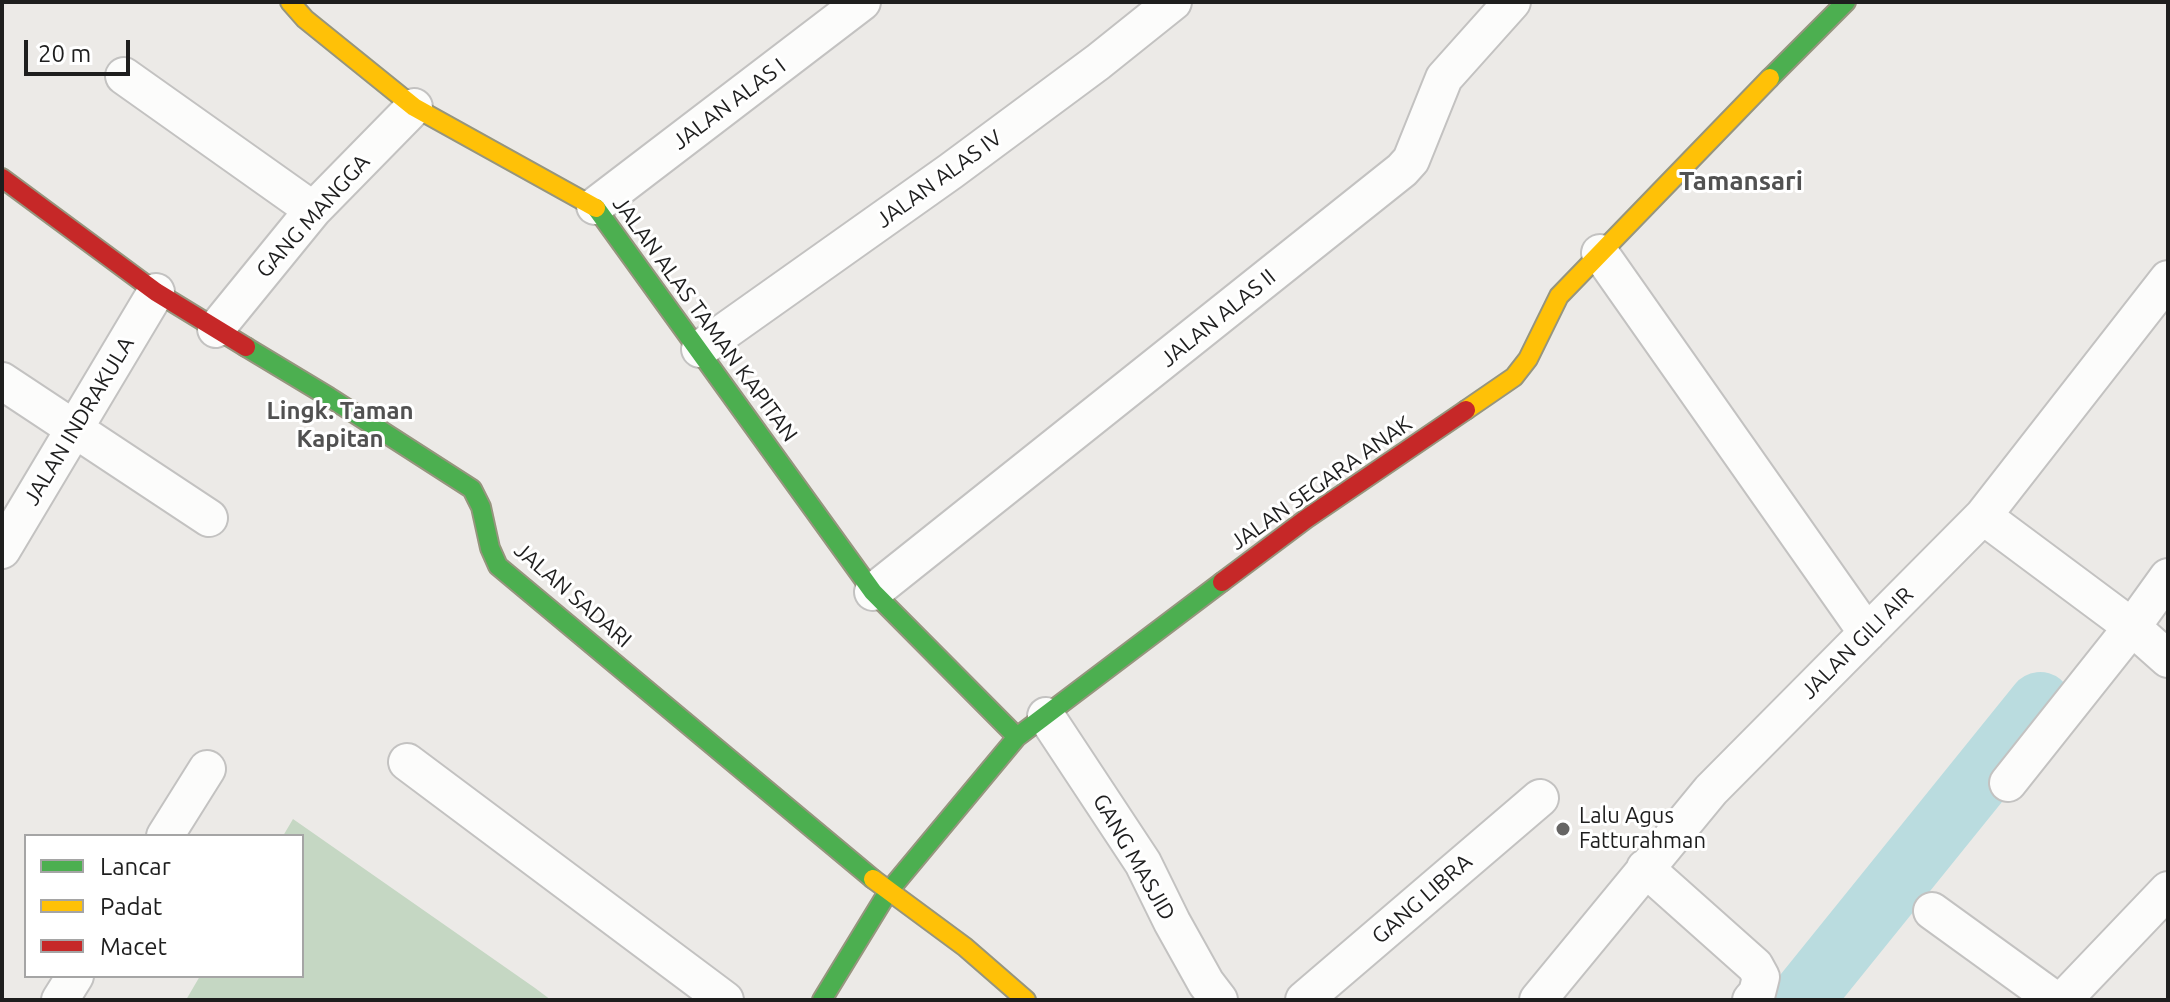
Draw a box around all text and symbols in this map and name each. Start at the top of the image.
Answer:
scale bar [28,24,134,74]
text: 20 m [38,40,91,67]
street label: JALAN ALAS I [667,53,791,155]
street label: JALAN ALAS IV [871,125,1007,233]
street label: GANG MANGGA [251,149,375,283]
district label: Tamansari [1679,165,1803,197]
street label: JALAN ALAS TAMAN KAPITAN [607,191,803,447]
street label: JALAN ALAS II [1155,264,1281,372]
street label: JALAN INDRAKULA [18,332,140,510]
district label: Lingk. Taman Kapitan [267,397,413,453]
street label: JALAN SEGARA ANAK [1225,410,1417,556]
street label: JALAN SADARI [509,537,637,653]
street label: JALAN GILI AIR [1795,581,1919,705]
street label: GANG MASJID [1087,789,1181,925]
place label: Lalu Agus Fatturahman [1579,803,1706,854]
marker: Lalu Agus Fatturahman [1554,820,1572,838]
legend [24,834,304,978]
street label: GANG LIBRA [1367,848,1477,950]
text: Lancar [100,853,171,880]
text: Padat [100,893,162,920]
text: Macet [100,933,167,960]

